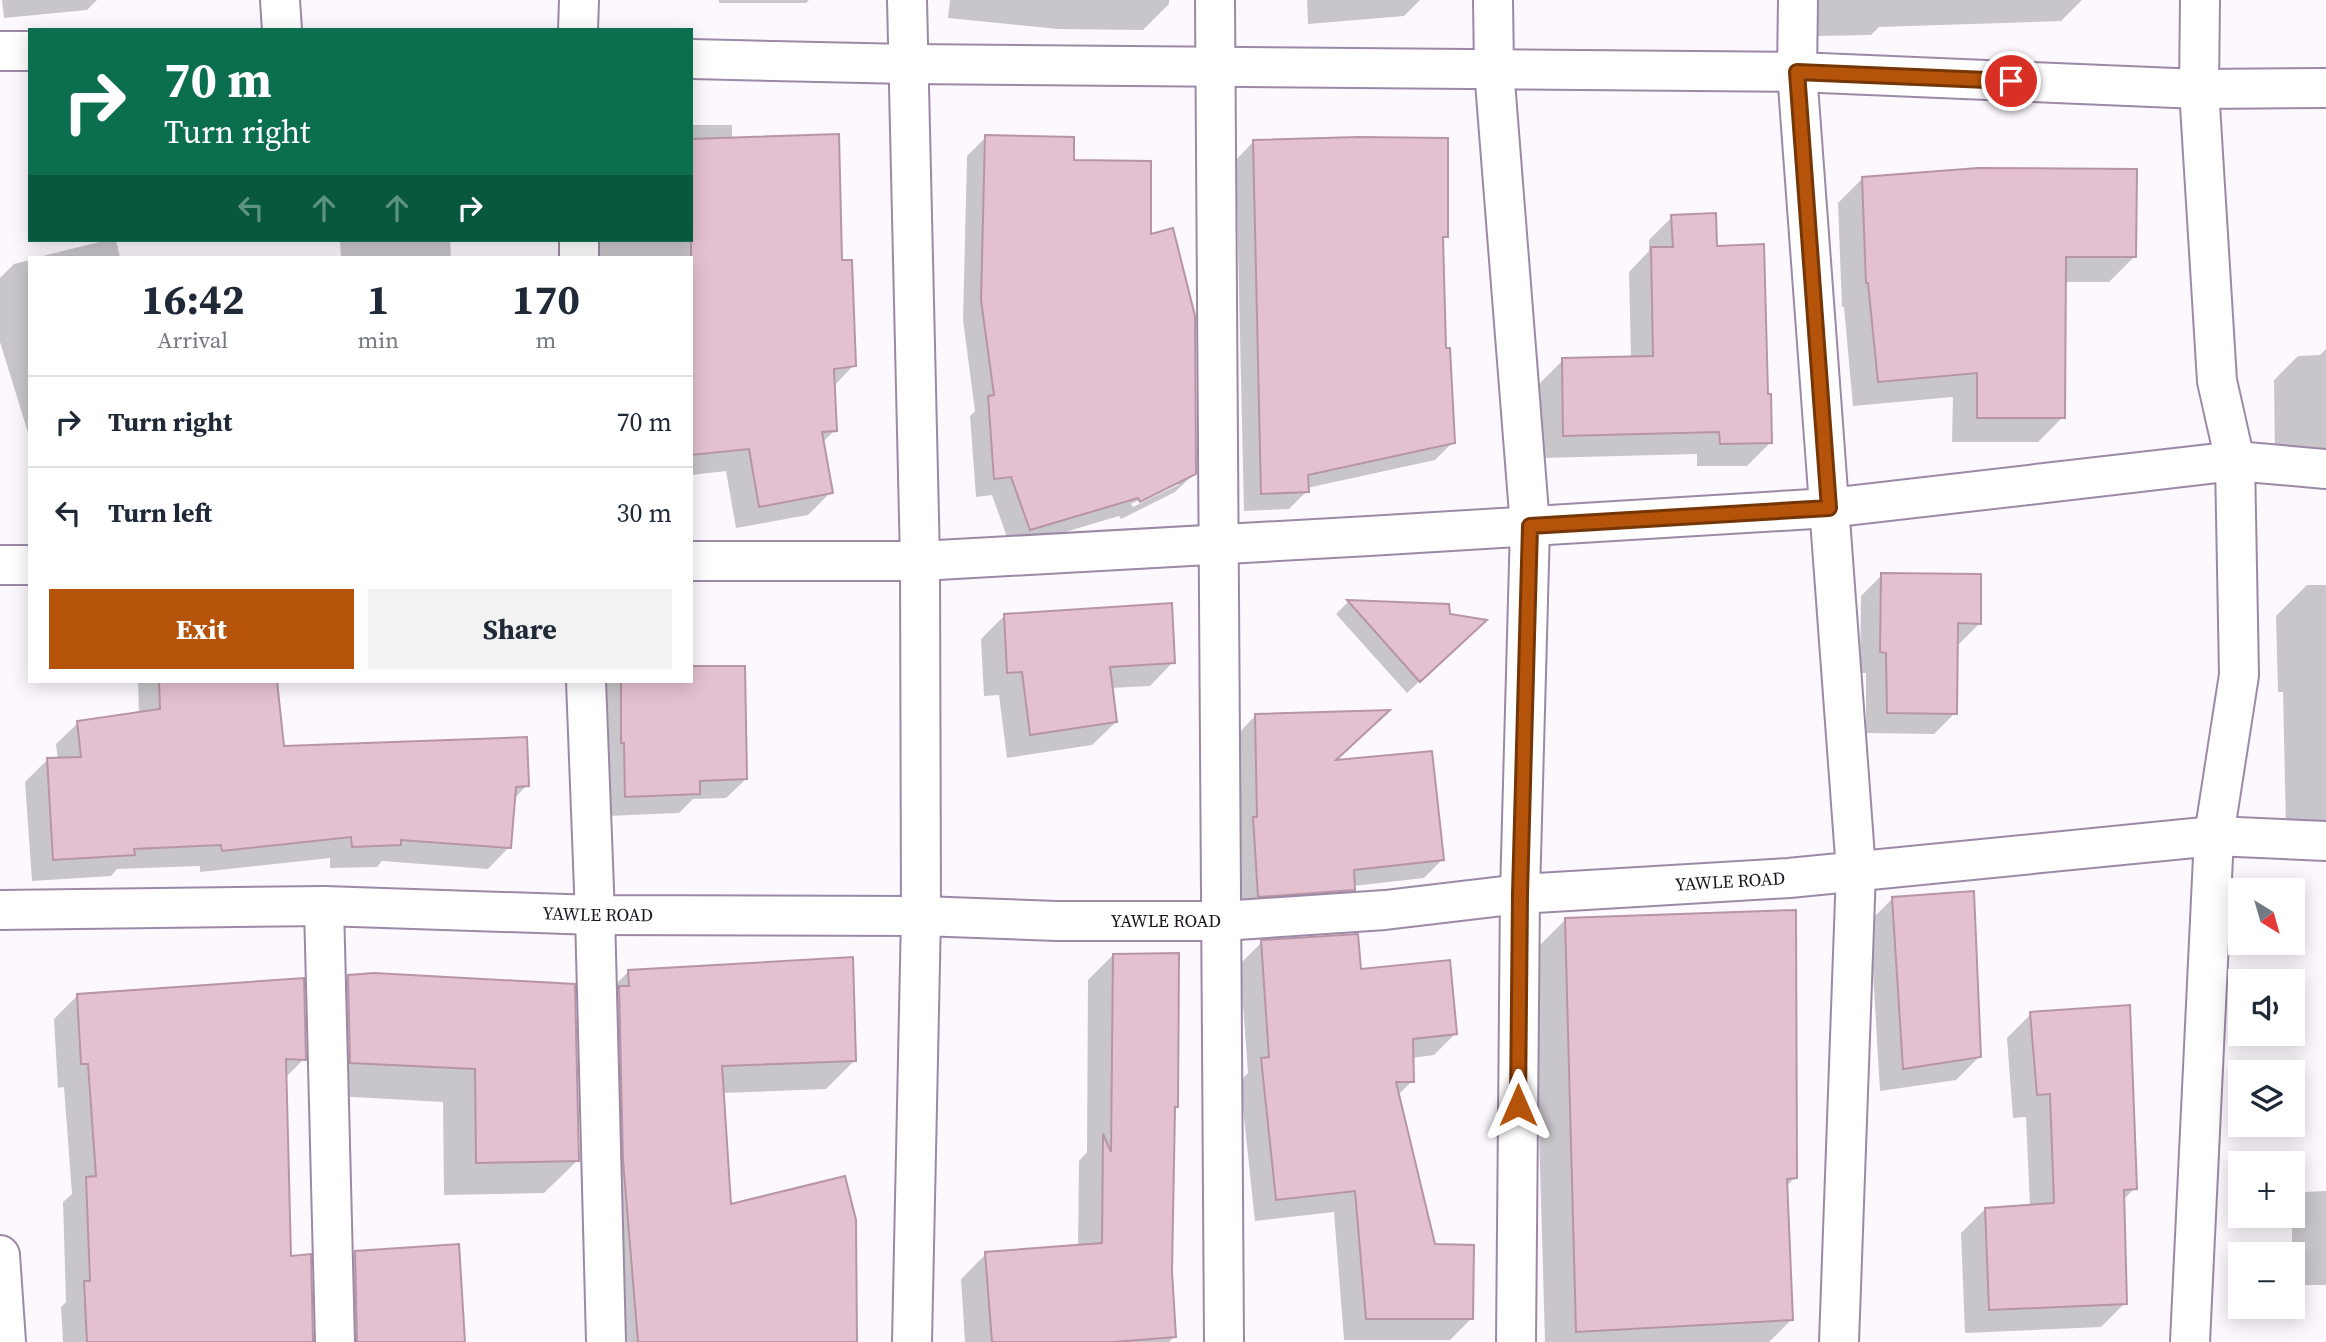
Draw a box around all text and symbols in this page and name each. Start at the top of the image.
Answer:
text: 70 m [164,46,272,113]
pin [1981,51,2041,111]
icon: right [49,56,140,147]
icon: arrive [1992,62,2030,100]
text: Turn right [164,110,310,154]
icon: left [232,189,270,227]
icon: ahead [305,189,343,227]
icon: ahead [378,189,416,227]
icon: right [451,189,489,227]
text: 16:42 [141,270,245,328]
text: 1 [367,270,390,328]
text: 170 [512,270,580,328]
text: Arrival [157,324,228,356]
text: min [357,324,399,356]
text: m [536,324,556,356]
icon: right [49,403,87,441]
text: Turn right [108,404,232,440]
text: 70 m [617,404,672,440]
icon: left [49,494,87,532]
text: Turn left [108,495,212,531]
text: 30 m [617,495,672,531]
button: Exit [49,589,354,669]
button: Share [368,589,672,669]
street label: YAWLE ROAD [1674,865,1786,897]
north arrow [2228,878,2305,956]
map controls [2228,878,2305,1319]
street label: YAWLE ROAD [542,900,653,927]
street label: YAWLE ROAD [1110,908,1221,933]
button: sound [2228,969,2305,1046]
button: layers [2228,1060,2305,1137]
position arrow [1481,1068,1555,1142]
button: + [2228,1151,2305,1228]
button: − [2228,1242,2305,1319]

